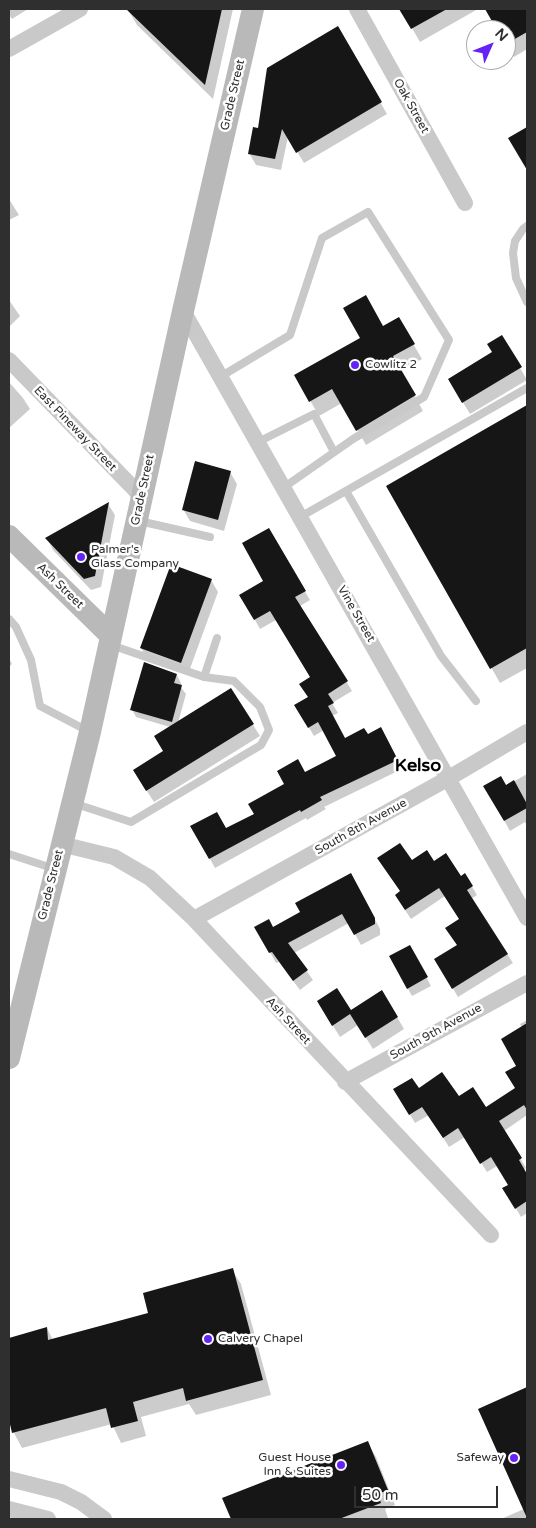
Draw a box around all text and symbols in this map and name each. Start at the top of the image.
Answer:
north arrow [466,20,516,70]
text: N [491,25,511,45]
street label: Grade Street [218,58,248,132]
street label: Oak Street [390,76,432,136]
place label: Cowlitz 2 [365,358,417,372]
marker: Cowlitz 2 [349,359,361,371]
street label: East Pineway Street [31,383,119,475]
street label: Grade Street [128,453,158,527]
place label: Palmer's Glass Company [91,543,179,571]
marker: Palmer's Glass Company [75,551,87,563]
street label: Ash Street [34,560,86,612]
street label: Vine Street [334,583,378,645]
district label: Kelso [395,755,441,777]
street label: South 8th Avenue [313,796,409,858]
street label: Grade Street [35,848,67,922]
street label: Ash Street [262,994,314,1048]
street label: South 9th Avenue [388,1001,484,1063]
place label: Calvery Chapel [218,1332,303,1346]
marker: Calvery Chapel [202,1333,214,1345]
place label: Guest House Inn & Suites [258,1451,331,1479]
place label: Safeway [457,1451,504,1465]
marker: Safeway [508,1452,520,1464]
marker: Guest House Inn & Suites [335,1459,347,1471]
scale bar [356,1476,500,1508]
text: 50 m [362,1486,399,1504]

